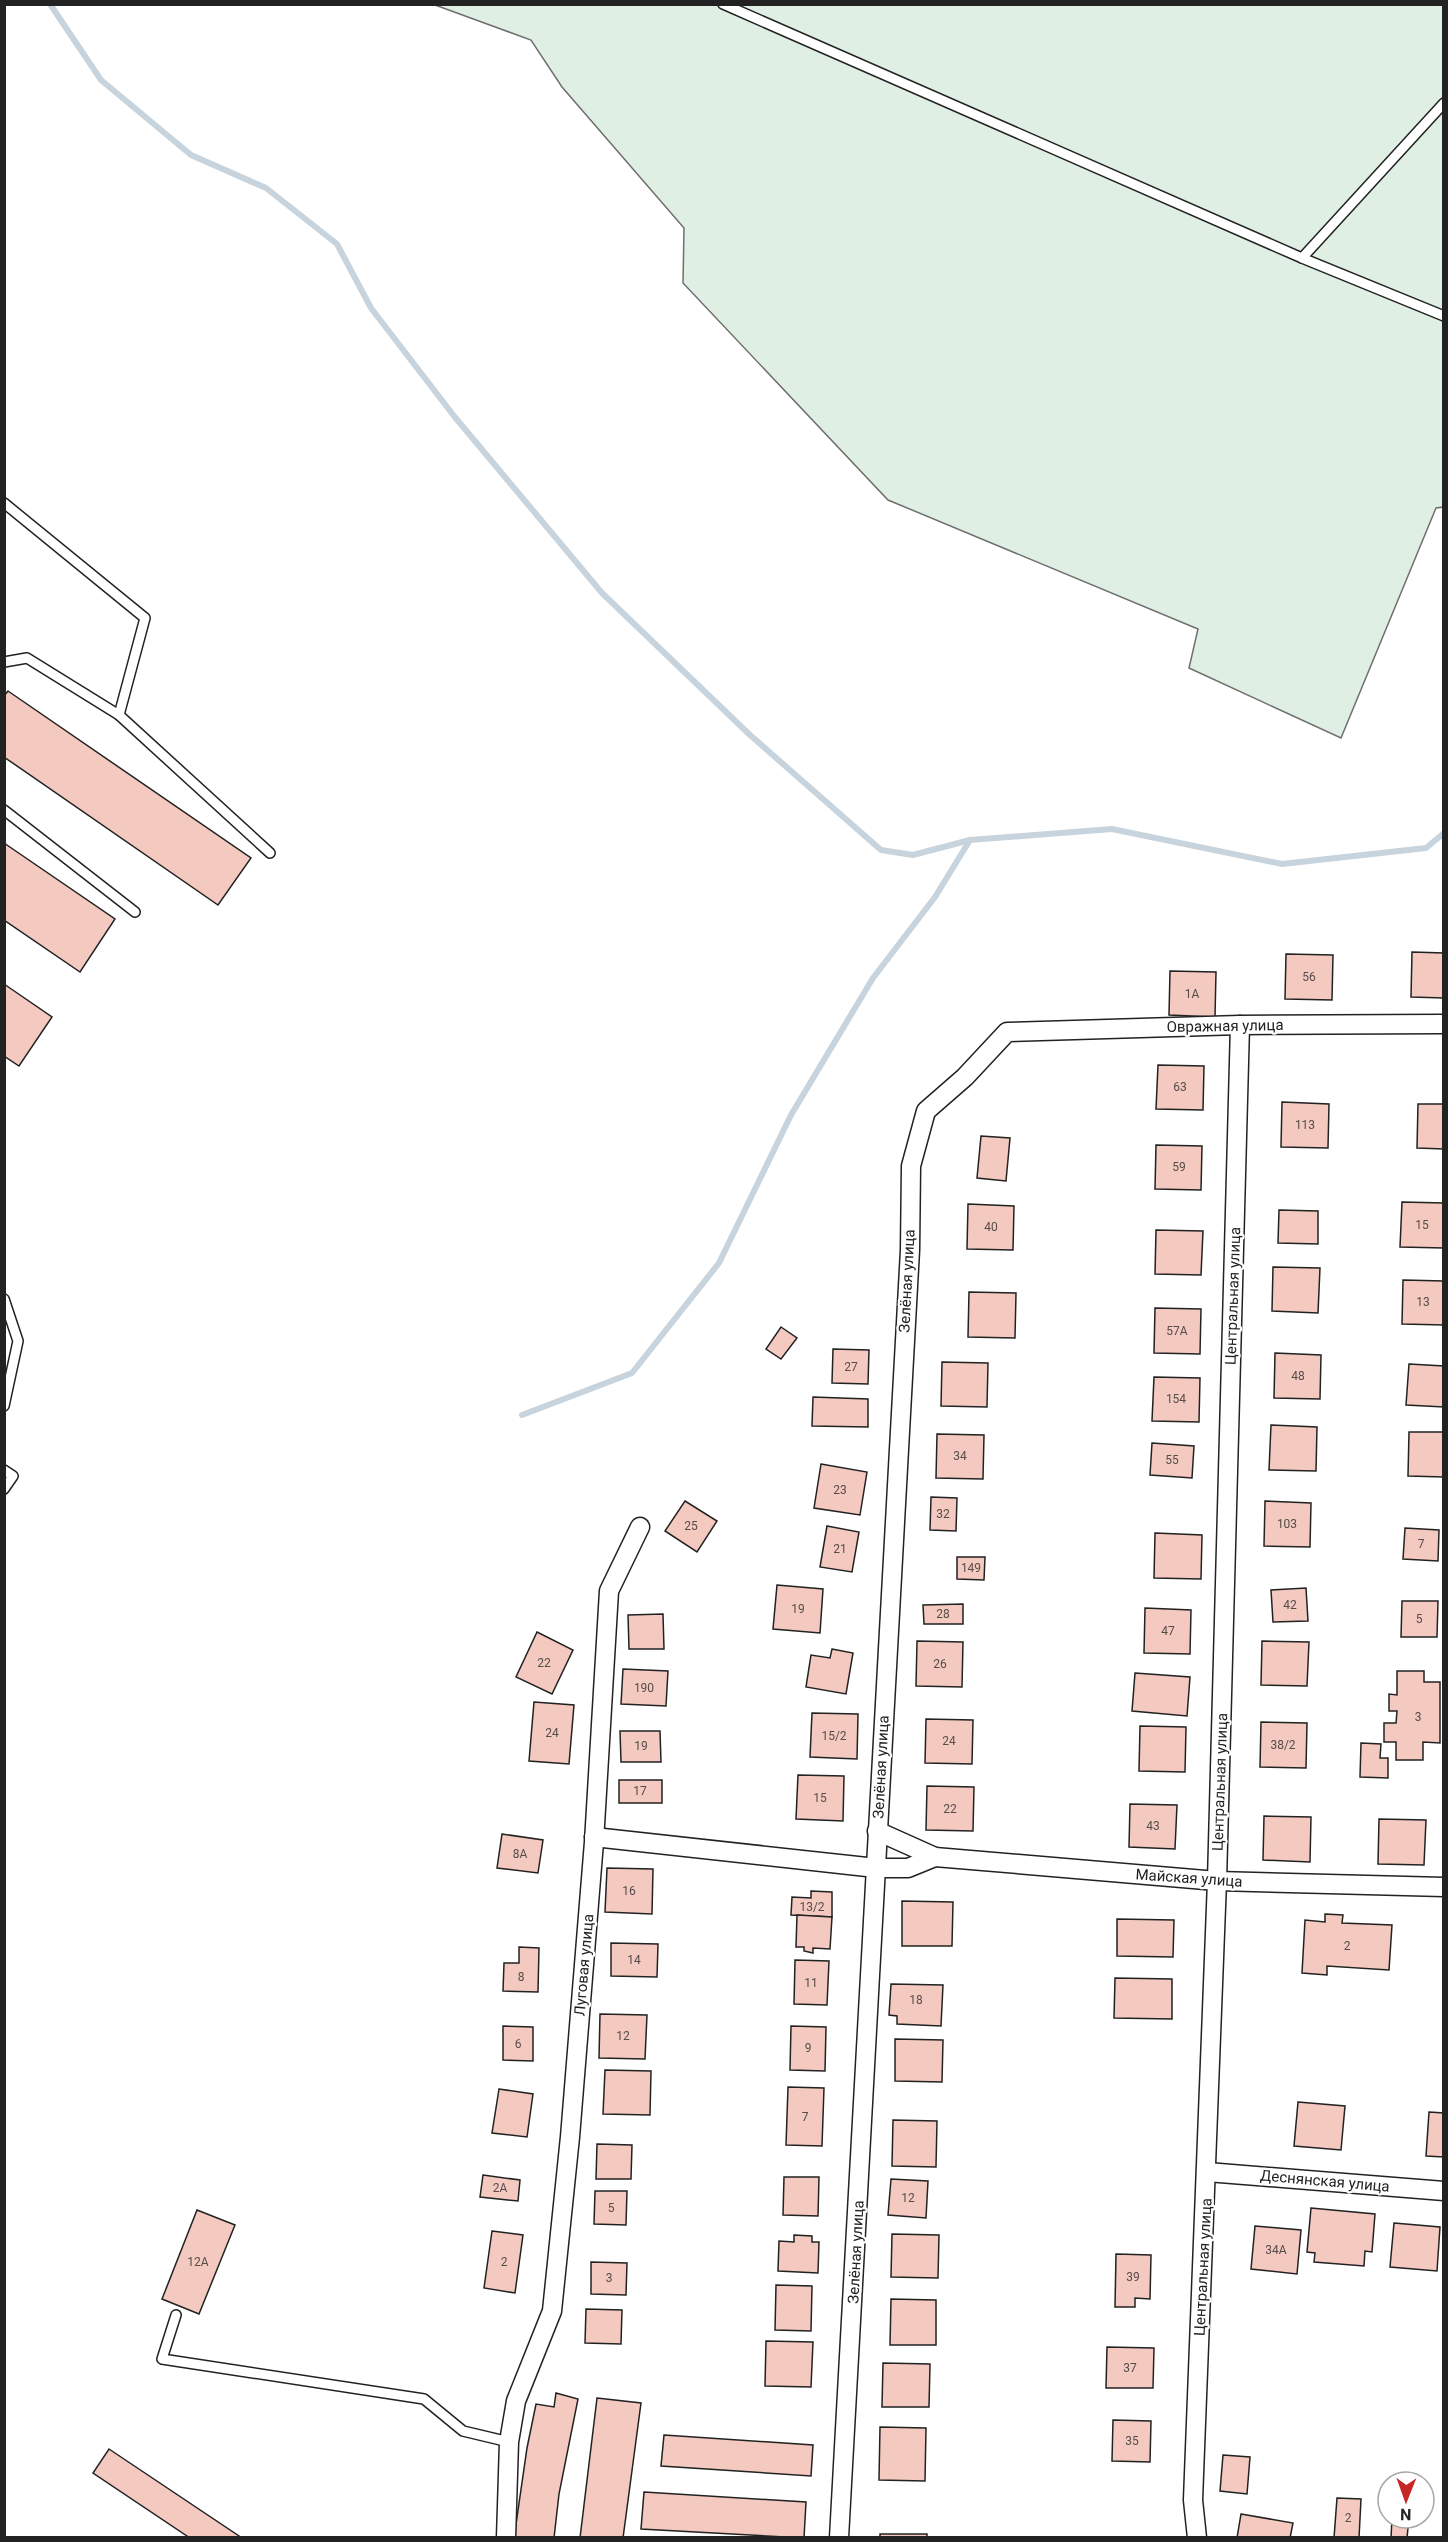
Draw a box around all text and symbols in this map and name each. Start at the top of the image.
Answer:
house number: 56 [1302,970,1316,984]
house number: 1А [1185,987,1199,1001]
street label: Овражная улица [1166,1016,1284,1036]
house number: 63 [1173,1080,1187,1094]
house number: 113 [1295,1118,1315,1132]
house number: 59 [1172,1160,1186,1174]
house number: 15 [1415,1218,1429,1232]
house number: 40 [984,1220,998,1234]
street label: Центральная улица [1222,1227,1244,1365]
street label: Зелёная улица [895,1229,919,1333]
house number: 13 [1416,1295,1430,1309]
house number: 57А [1166,1324,1188,1338]
house number: 27 [844,1360,858,1374]
house number: 48 [1291,1369,1305,1383]
house number: 154 [1166,1392,1186,1406]
house number: 34 [953,1449,967,1463]
house number: 55 [1165,1453,1179,1467]
house number: 23 [833,1483,847,1497]
house number: 32 [936,1507,950,1521]
house number: 103 [1277,1517,1297,1531]
house number: 25 [684,1519,698,1533]
house number: 7 [1418,1537,1425,1551]
house number: 21 [833,1542,847,1556]
house number: 149 [961,1561,981,1575]
house number: 42 [1283,1598,1297,1612]
house number: 19 [791,1602,805,1616]
house number: 28 [936,1607,950,1621]
house number: 5 [1416,1612,1423,1626]
house number: 47 [1161,1624,1175,1638]
house number: 22 [537,1656,551,1670]
house number: 26 [933,1657,947,1671]
house number: 190 [634,1681,654,1695]
house number: 3 [1415,1710,1421,1724]
street label: Центральная улица [1209,1713,1231,1851]
street label: Зелёная улица [869,1715,893,1819]
house number: 24 [545,1726,559,1740]
house number: 15/2 [821,1729,847,1743]
house number: 24 [942,1734,956,1748]
house number: 38/2 [1270,1738,1296,1752]
house number: 19 [634,1739,648,1753]
house number: 17 [633,1784,647,1798]
house number: 15 [813,1791,827,1805]
house number: 22 [943,1802,957,1816]
house number: 43 [1146,1819,1160,1833]
house number: 8А [513,1847,527,1861]
street label: Майская улица [1135,1865,1243,1891]
house number: 16 [622,1884,636,1898]
house number: 13/2 [799,1900,825,1914]
street label: Луговая улица [571,1913,597,2017]
house number: 2 [1344,1939,1351,1953]
house number: 14 [627,1953,641,1967]
house number: 8 [518,1970,525,1984]
house number: 11 [804,1976,818,1990]
house number: 18 [909,1993,923,2007]
house number: 12 [616,2029,630,2043]
house number: 6 [515,2037,522,2051]
house number: 9 [805,2041,811,2055]
house number: 7 [802,2110,809,2124]
street label: Деснянская улица [1260,2166,1390,2196]
house number: 2А [493,2181,507,2195]
house number: 12 [901,2191,915,2205]
street label: Центральная улица [1190,2198,1216,2336]
street label: Зелёная улица [844,2200,868,2304]
house number: 5 [608,2201,615,2215]
house number: 34А [1265,2243,1287,2257]
house number: 12А [187,2255,209,2269]
house number: 2 [501,2255,508,2269]
house number: 39 [1126,2270,1140,2284]
house number: 3 [606,2271,612,2285]
house number: 37 [1123,2361,1137,2375]
house number: 35 [1125,2434,1139,2448]
north arrow [1376,2470,1436,2530]
text: N [1400,2505,1412,2524]
house number: 2 [1345,2511,1352,2525]

